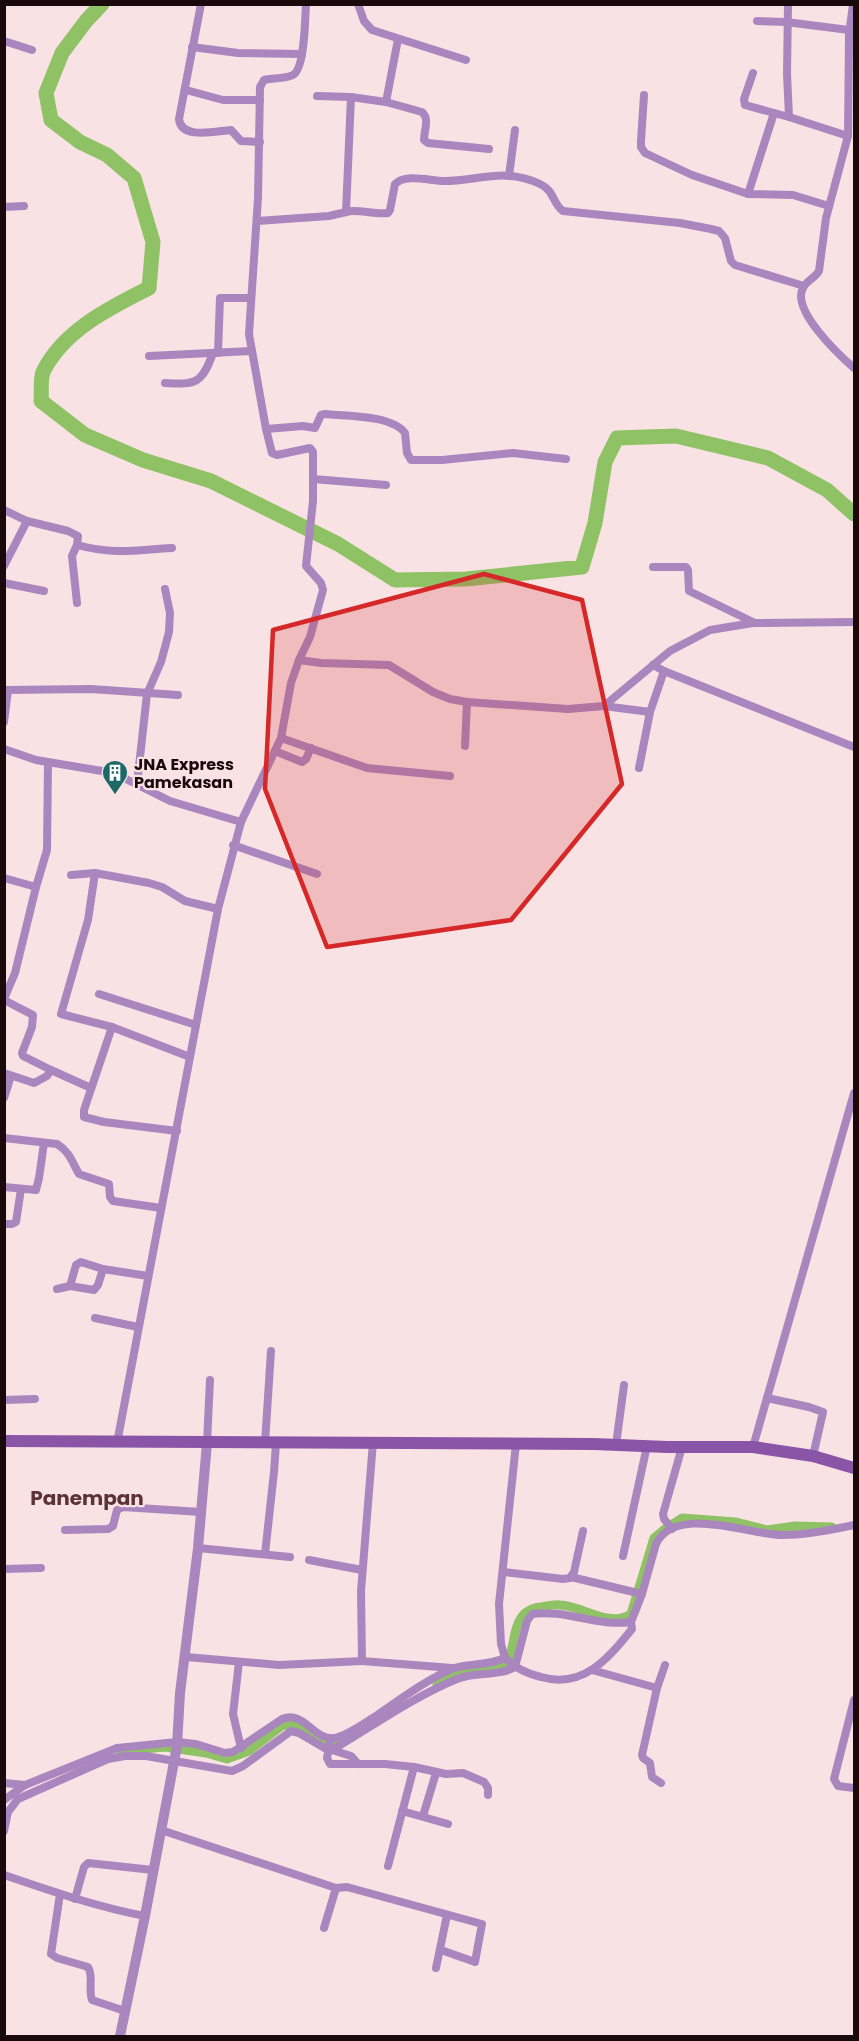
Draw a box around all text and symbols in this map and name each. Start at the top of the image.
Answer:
place label: JNA Express Pamekasan [134,753,234,794]
building icon: JNA Express Pamekasan [100,758,130,796]
district label: Panempan [30,1484,144,1512]

